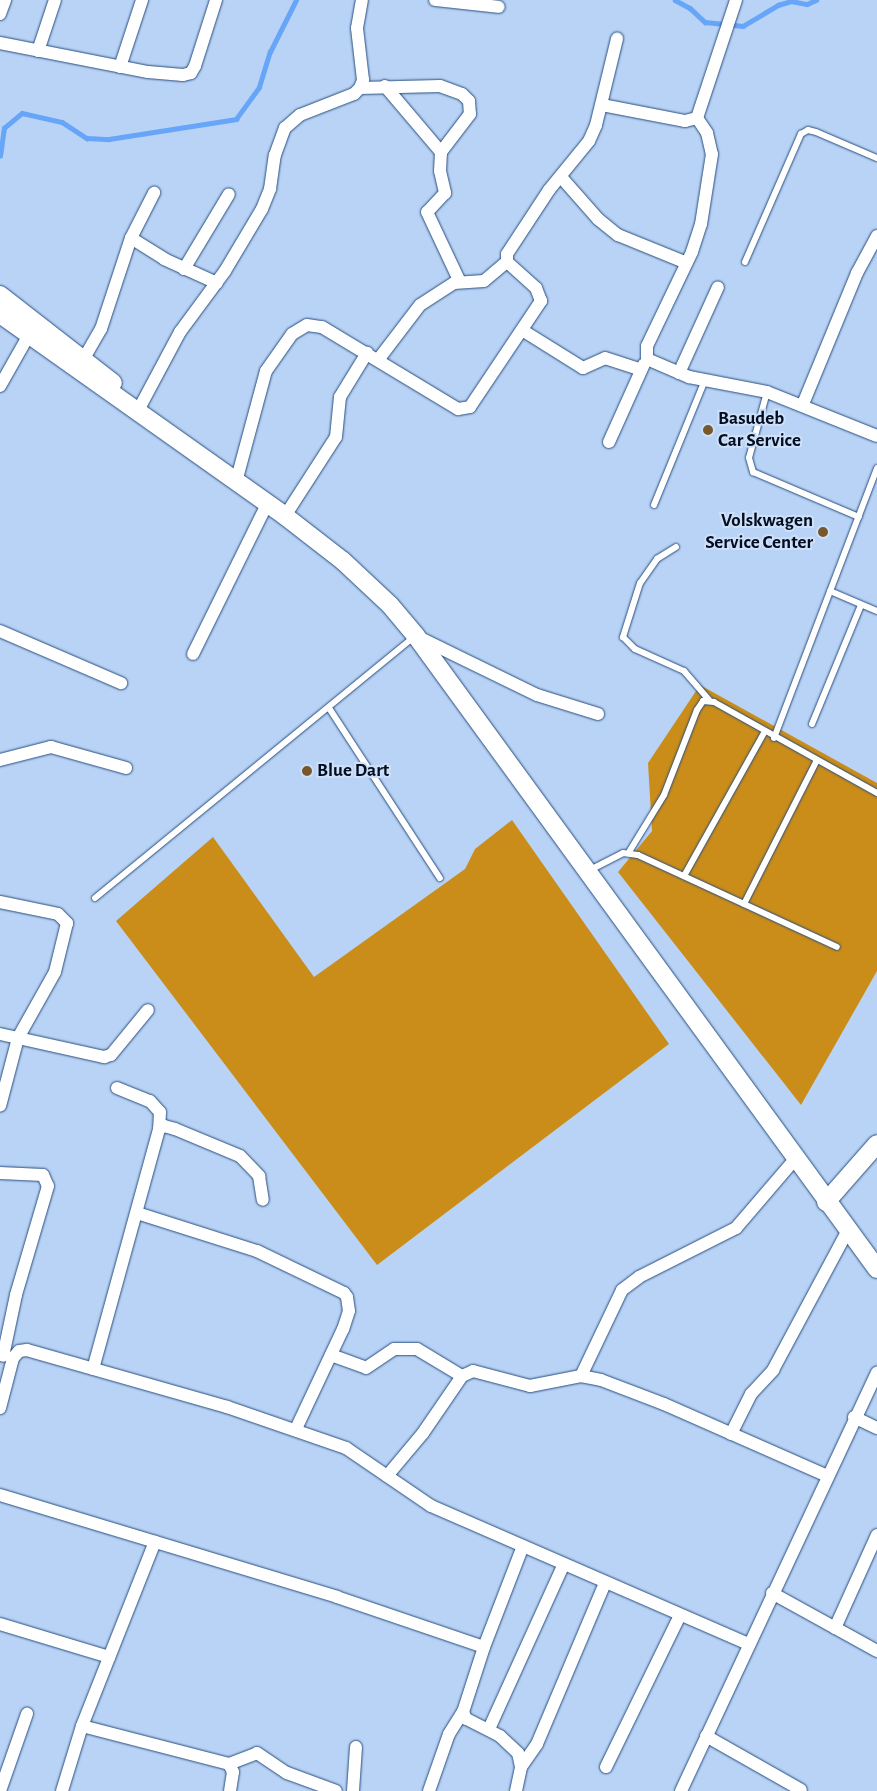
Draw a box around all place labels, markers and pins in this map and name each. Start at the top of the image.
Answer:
place label: Basudeb Car Service [718,408,801,452]
marker: Basudeb Car Service [702,424,714,436]
place label: Volskwagen Service Center [705,510,813,554]
marker: Volskwagen Service Center [817,526,829,538]
place label: Blue Dart [317,760,389,782]
marker: Blue Dart [301,765,313,777]

